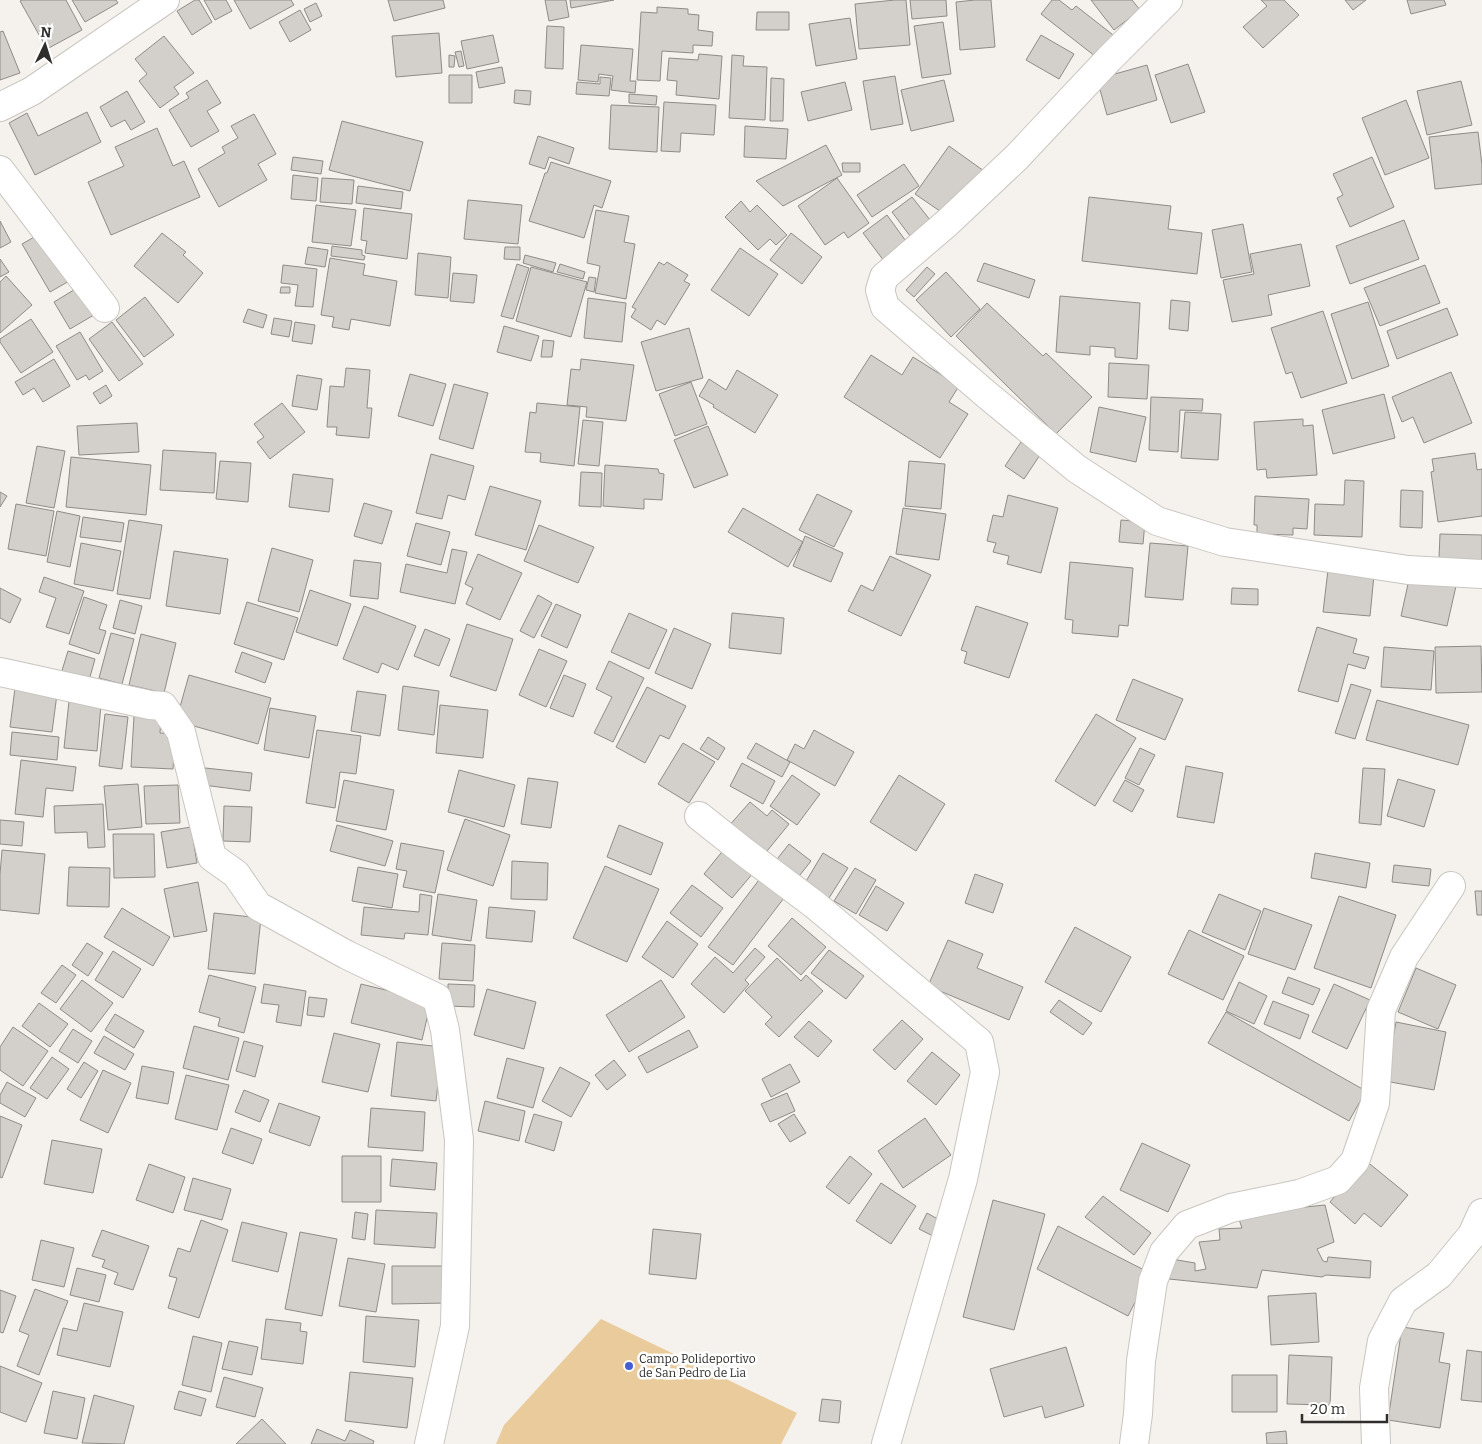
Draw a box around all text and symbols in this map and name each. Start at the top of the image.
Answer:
north arrow [20,20,70,70]
text: N [40,24,52,41]
place label: Campo Polideportivo de San Pedro de Lia [639,1352,756,1380]
marker: Campo Polideportivo de San Pedro de Lia [623,1360,635,1372]
scale bar [1302,1392,1387,1424]
text: 20 m [1310,1400,1346,1418]

